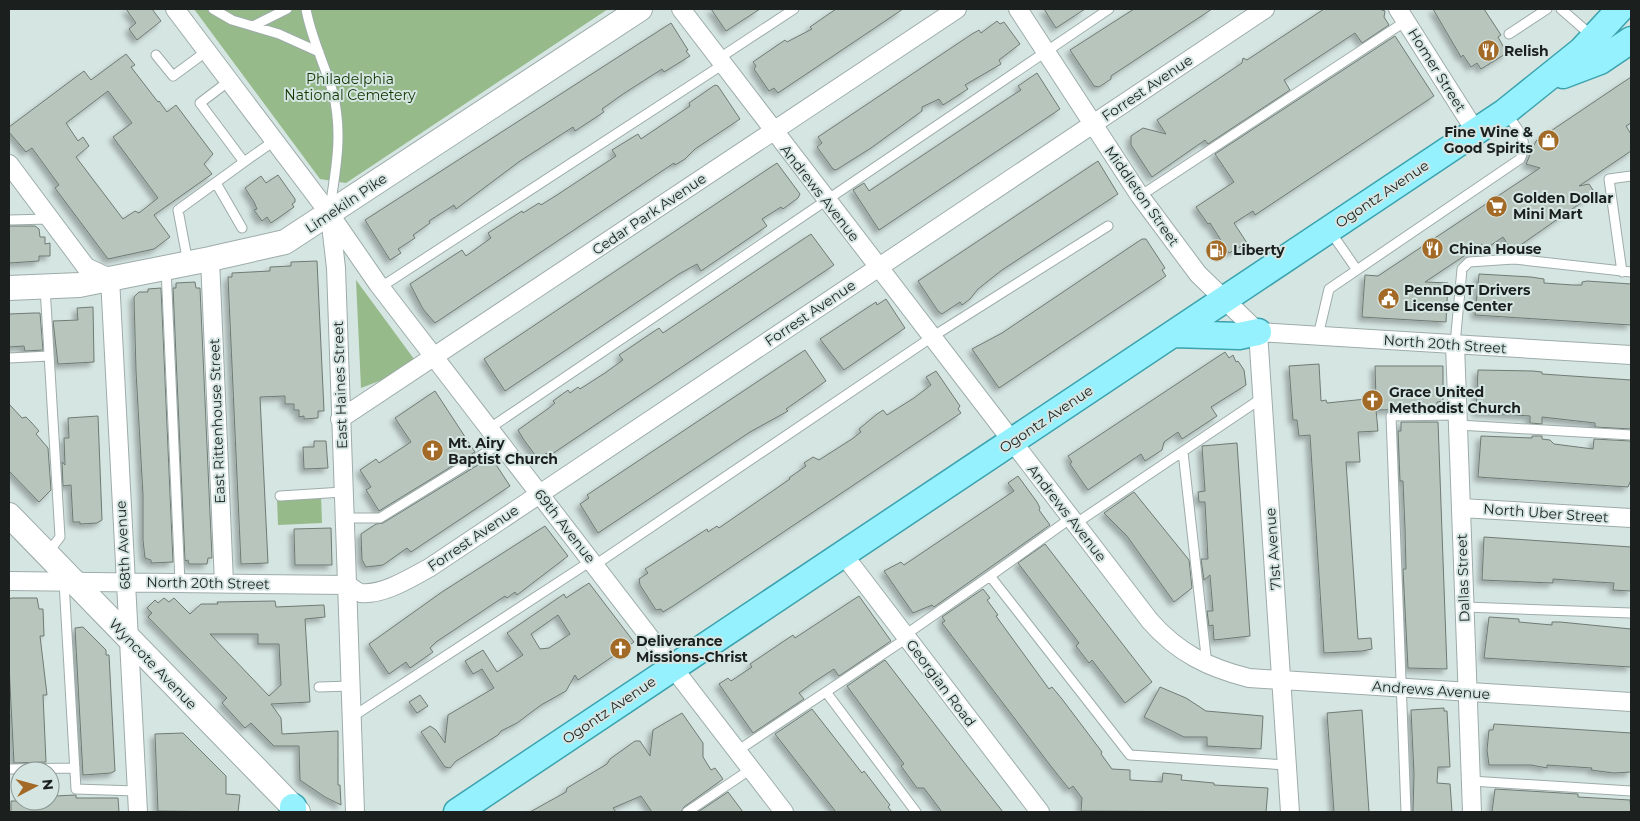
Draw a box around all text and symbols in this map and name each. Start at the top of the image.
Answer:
street label: Homer Street [1404,25,1470,115]
restaurant icon: Relish [1476,39,1500,63]
place label: Relish [1504,42,1549,60]
street label: Forrest Avenue [1098,51,1196,125]
park label: Philadelphia National Cemetery [284,70,416,104]
place label: Fine Wine & Good Spirits [1444,123,1534,157]
shop icon: Fine Wine & Good Spirits [1537,128,1561,152]
street label: Andrews Avenue [776,141,864,245]
street label: Middleton Street [1101,143,1183,250]
street label: Ogontz Avenue [1332,156,1432,232]
street label: Limekiln Pike [302,169,390,237]
street label: Cedar Park Avenue [589,169,709,259]
place label: Golden Dollar Mini Mart [1513,189,1613,223]
supermarket icon: Golden Dollar Mini Mart [1485,194,1509,218]
restaurant icon: China House [1421,237,1445,261]
fuel station icon: Liberty [1205,238,1229,262]
place label: China House [1449,240,1542,258]
place label: Liberty [1233,241,1285,259]
street label: Forrest Avenue [761,276,859,350]
place label: PennDOT Drivers License Center [1404,281,1531,315]
public building icon: PennDOT Drivers License Center [1376,286,1400,310]
street label: East Haines Street [329,320,351,449]
street label: North 20th Street [1383,331,1507,357]
street label: East Rittenhouse Street [205,338,229,504]
street label: Ogontz Avenue [996,381,1096,457]
place label: Grace United Methodist Church [1389,383,1521,417]
church icon: Grace United Methodist Church [1361,388,1385,412]
place label: Mt. Airy Baptist Church [448,434,558,468]
church icon: Mt. Airy Baptist Church [420,439,444,463]
street label: Andrews Avenue [1023,461,1111,565]
street label: 69th Avenue [531,485,599,567]
street label: 68th Avenue [112,500,134,590]
street label: North Uber Street [1483,500,1610,526]
street label: Forrest Avenue [424,501,522,575]
street label: 71st Avenue [1261,507,1285,591]
street label: Dallas Street [1452,533,1474,623]
street label: North 20th Street [146,573,270,593]
street label: Wyncote Avenue [105,615,201,713]
place label: Deliverance Missions-Christ [636,632,748,666]
street label: Georgian Road [902,636,980,730]
church icon: Deliverance Missions-Christ [608,637,632,661]
street label: Ogontz Avenue [559,672,659,748]
street label: Andrews Avenue [1371,677,1491,703]
north arrow [10,761,60,811]
text: N [38,778,57,791]

